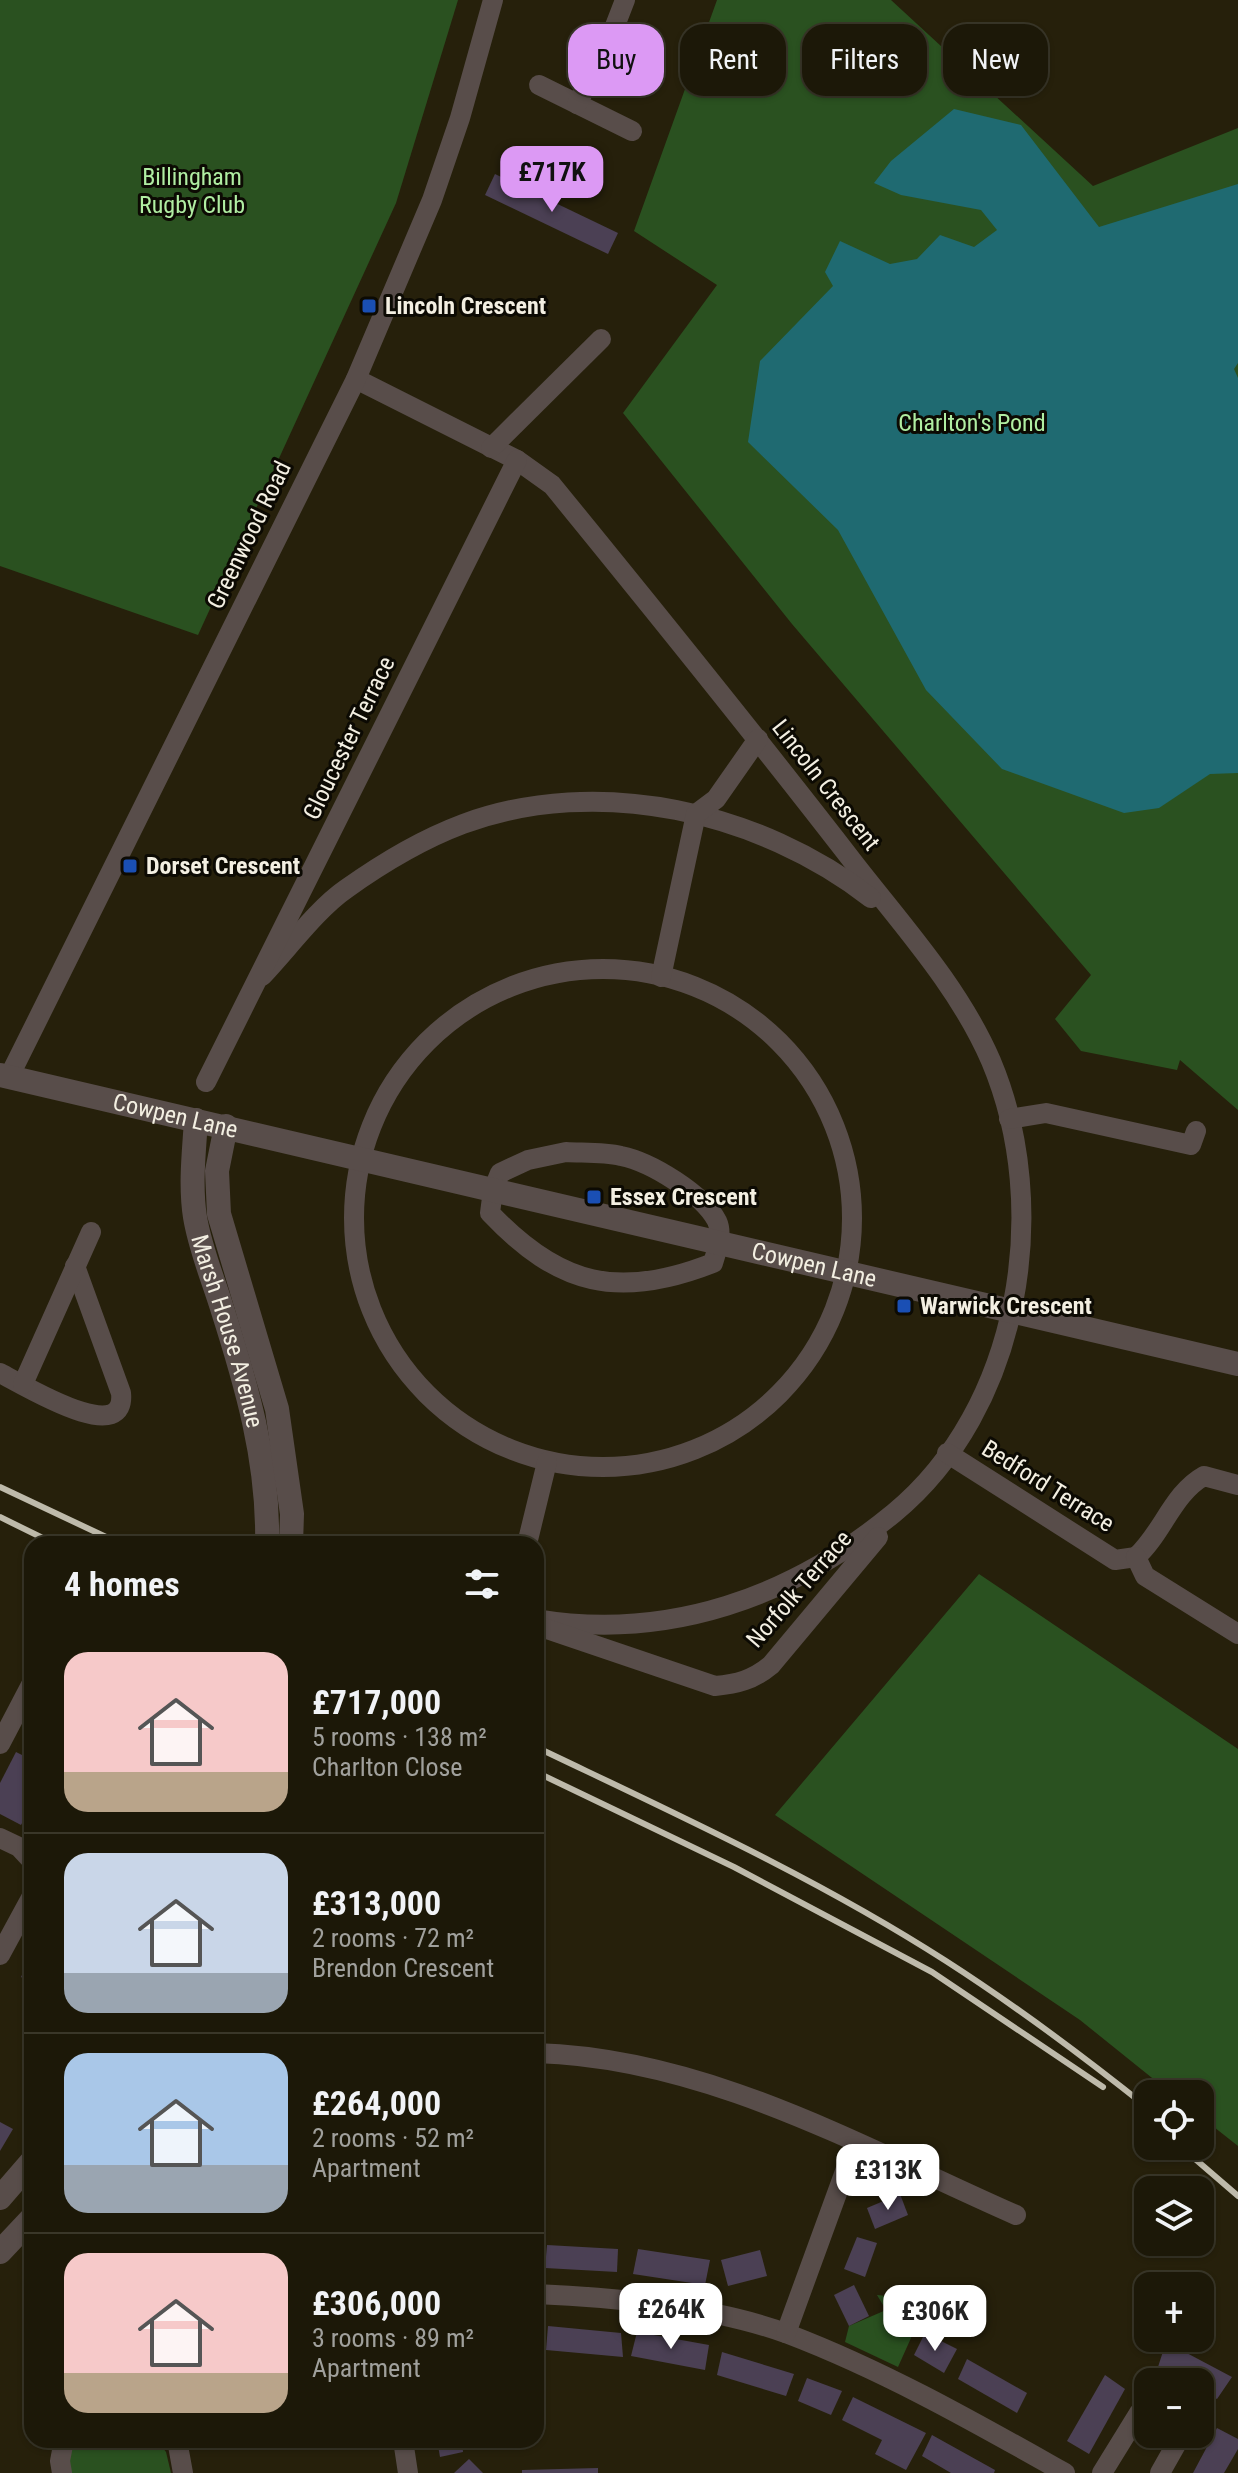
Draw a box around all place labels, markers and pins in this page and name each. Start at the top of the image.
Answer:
pin: £717K [496,146,608,214]
place label: Lincoln Crescent [385,292,546,320]
marker: Lincoln Crescent [360,297,378,315]
place label: Dorset Crescent [146,852,300,880]
marker: Dorset Crescent [121,857,139,875]
place label: Essex Crescent [610,1183,757,1211]
marker: Essex Crescent [585,1188,603,1206]
place label: Warwick Crescent [920,1292,1092,1320]
marker: Warwick Crescent [895,1297,913,1315]
pin: £313K [832,2144,944,2212]
pin: £264K [615,2283,727,2351]
pin: £306K [879,2285,991,2353]

